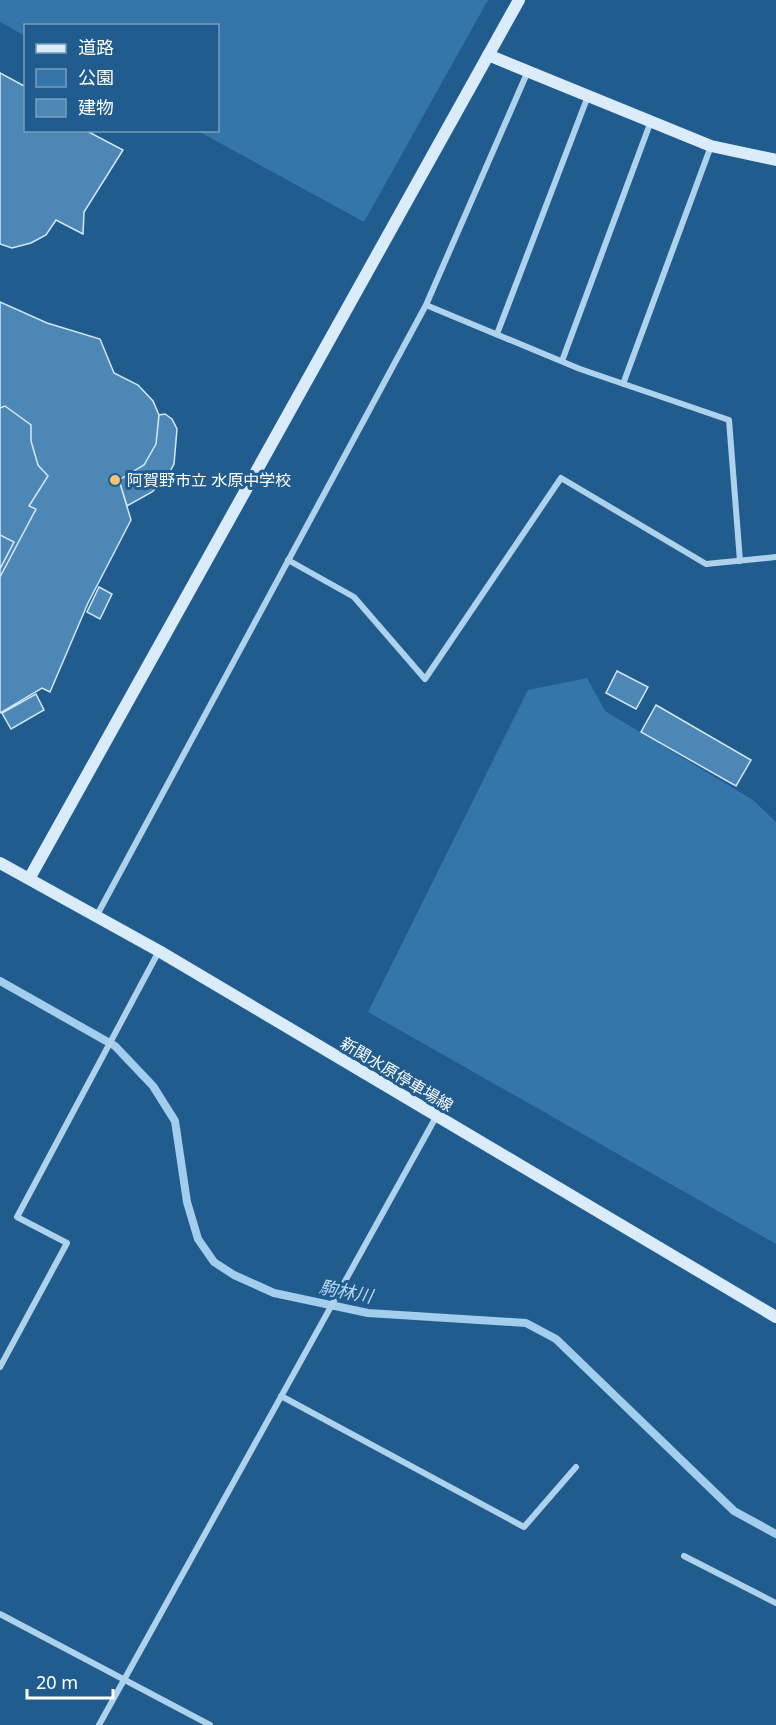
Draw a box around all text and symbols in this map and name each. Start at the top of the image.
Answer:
legend [24,24,219,132]
text: 道路 [78,35,114,59]
text: 公園 [78,65,114,89]
text: 建物 [78,95,114,119]
place label: 阿賀野市立 水原中学校 [127,469,291,491]
marker: 阿賀野市立 水原中学校 [108,473,122,487]
street label: 新関水原停車場線 [336,1032,458,1116]
water label: 駒林川 [317,1274,377,1308]
scale bar [27,1662,112,1700]
text: 20 m [36,1670,78,1694]

